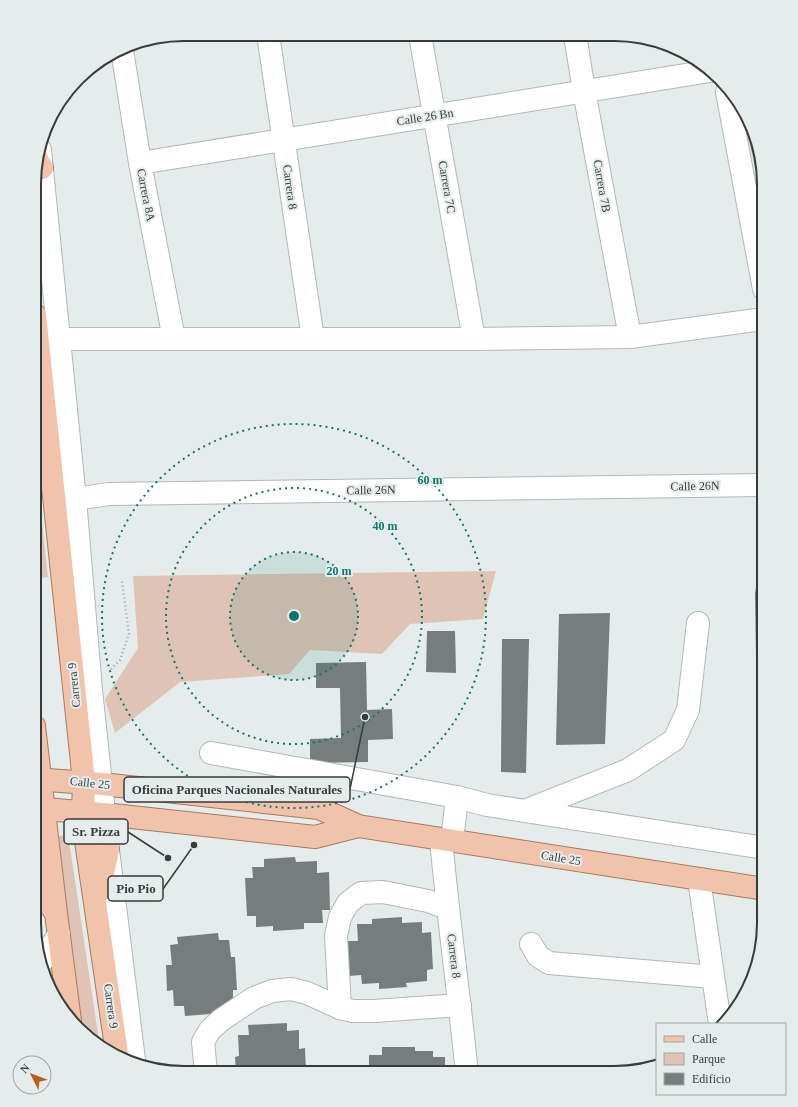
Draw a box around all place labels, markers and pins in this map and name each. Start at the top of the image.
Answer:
centre of rings [287,609,301,623]
callout: Oficina Parques Nacionales Naturales [124,777,350,802]
callout: Sr. Pizza [64,819,128,844]
callout: Pio Pio [108,876,163,901]

